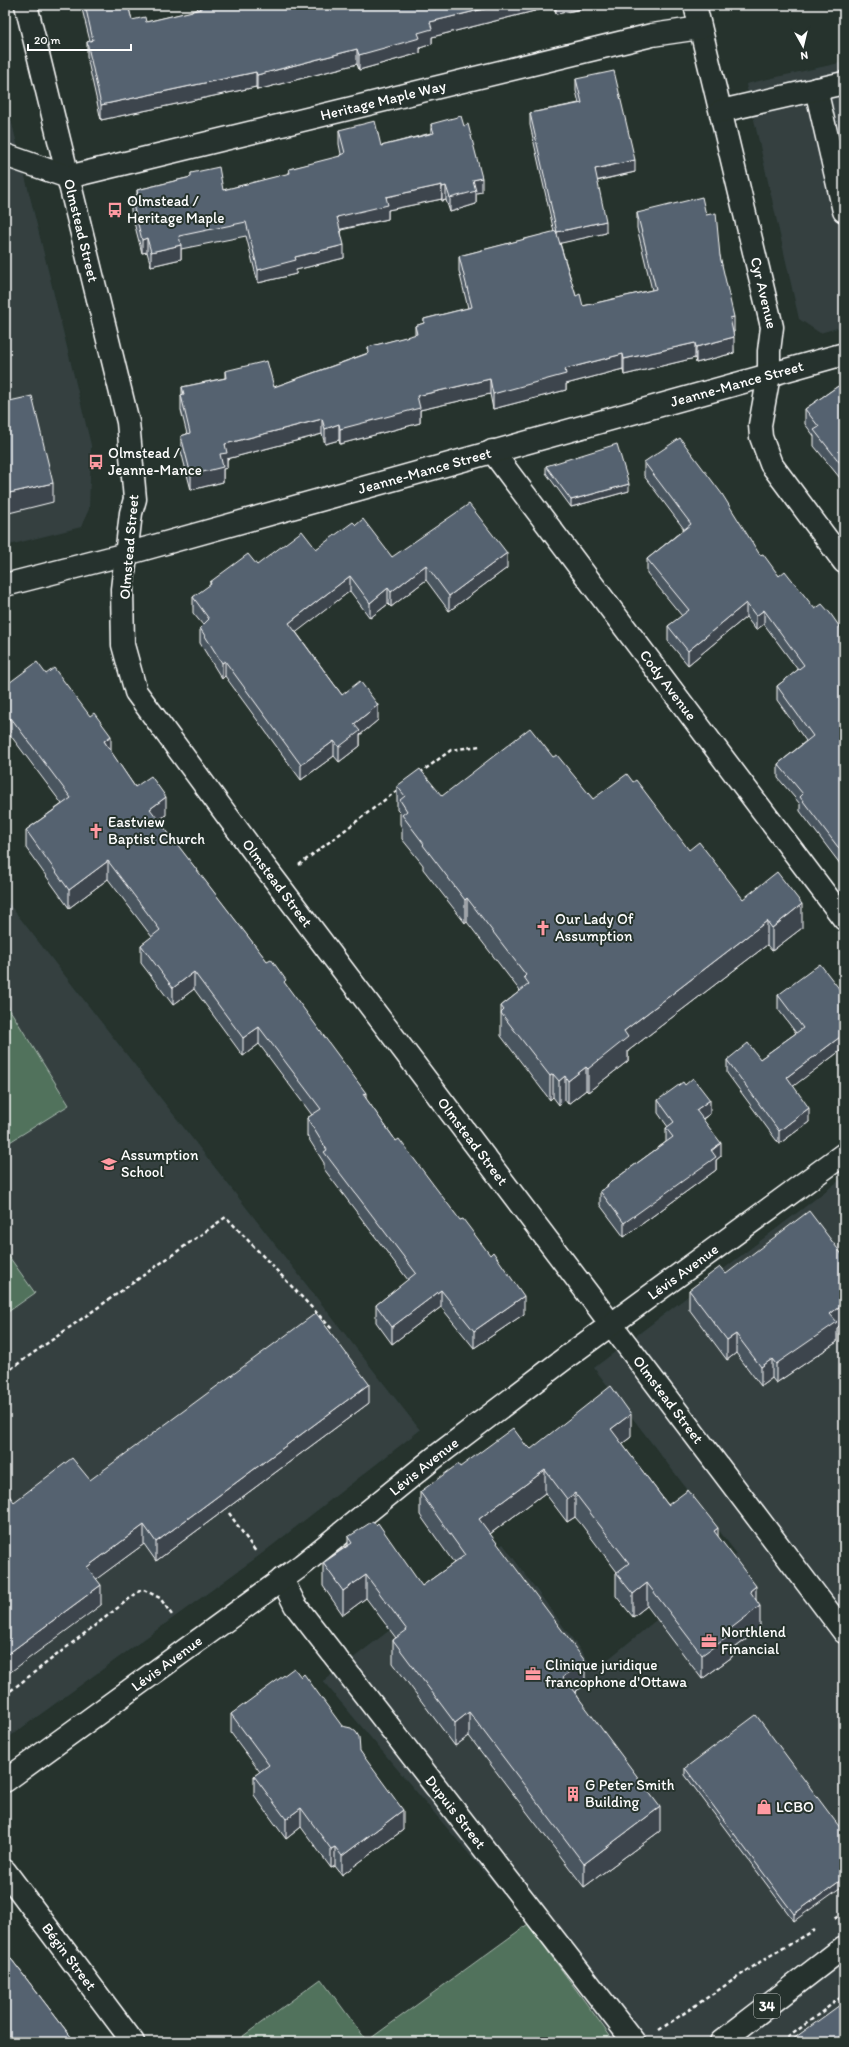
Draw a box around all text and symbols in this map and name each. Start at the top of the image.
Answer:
scale bar [28,26,131,52]
north arrow [783,26,823,66]
text: 20 m [34,33,61,47]
text: N [800,48,809,62]
street label: Heritage Maple Way [318,76,448,124]
street label: Olmstead Street [60,177,103,284]
place label: Olmstead / Heritage Maple [127,192,225,227]
bus stop icon: Olmstead / Heritage Maple [106,201,124,219]
street label: Cyr Avenue [747,255,781,331]
street label: Jeanne-Mance Street [668,357,806,411]
place label: Olmstead / Jeanne-Mance [108,444,202,479]
street label: Jeanne-Mance Street [356,444,494,498]
bus stop icon: Olmstead / Jeanne-Mance [87,453,105,471]
street label: Olmstead Street [115,493,143,600]
street label: Cody Avenue [636,646,700,724]
place label: Eastview Baptist Church [108,813,205,848]
church icon: Eastview Baptist Church [87,822,105,840]
street label: Olmstead Street [238,835,316,931]
place label: Our Lady Of Assumption [555,910,634,945]
church icon: Our Lady Of Assumption [534,919,552,937]
street label: Olmstead Street [434,1094,512,1189]
place label: Assumption School [121,1146,199,1181]
school or university icon: Assumption School [100,1155,118,1173]
street label: Lévis Avenue [644,1240,722,1304]
street label: Olmstead Street [629,1352,707,1448]
street label: Lévis Avenue [386,1434,462,1500]
place label: Northlend Financial [721,1623,786,1658]
street label: Lévis Avenue [128,1632,206,1695]
office icon: Northlend Financial [700,1632,718,1650]
place label: Clinique juridique francophone d'Ottawa [545,1656,687,1691]
office icon: Clinique juridique francophone d'Ottawa [524,1665,542,1683]
street label: Dupuis Street [421,1772,490,1853]
place label: G Peter Smith Building [585,1776,675,1811]
building icon: G Peter Smith Building [564,1785,582,1803]
shop icon: LCBO [755,1798,773,1816]
place label: LCBO [776,1798,814,1816]
street label: Bégin Street [38,1919,100,1994]
road number: 34 [754,1994,780,2018]

